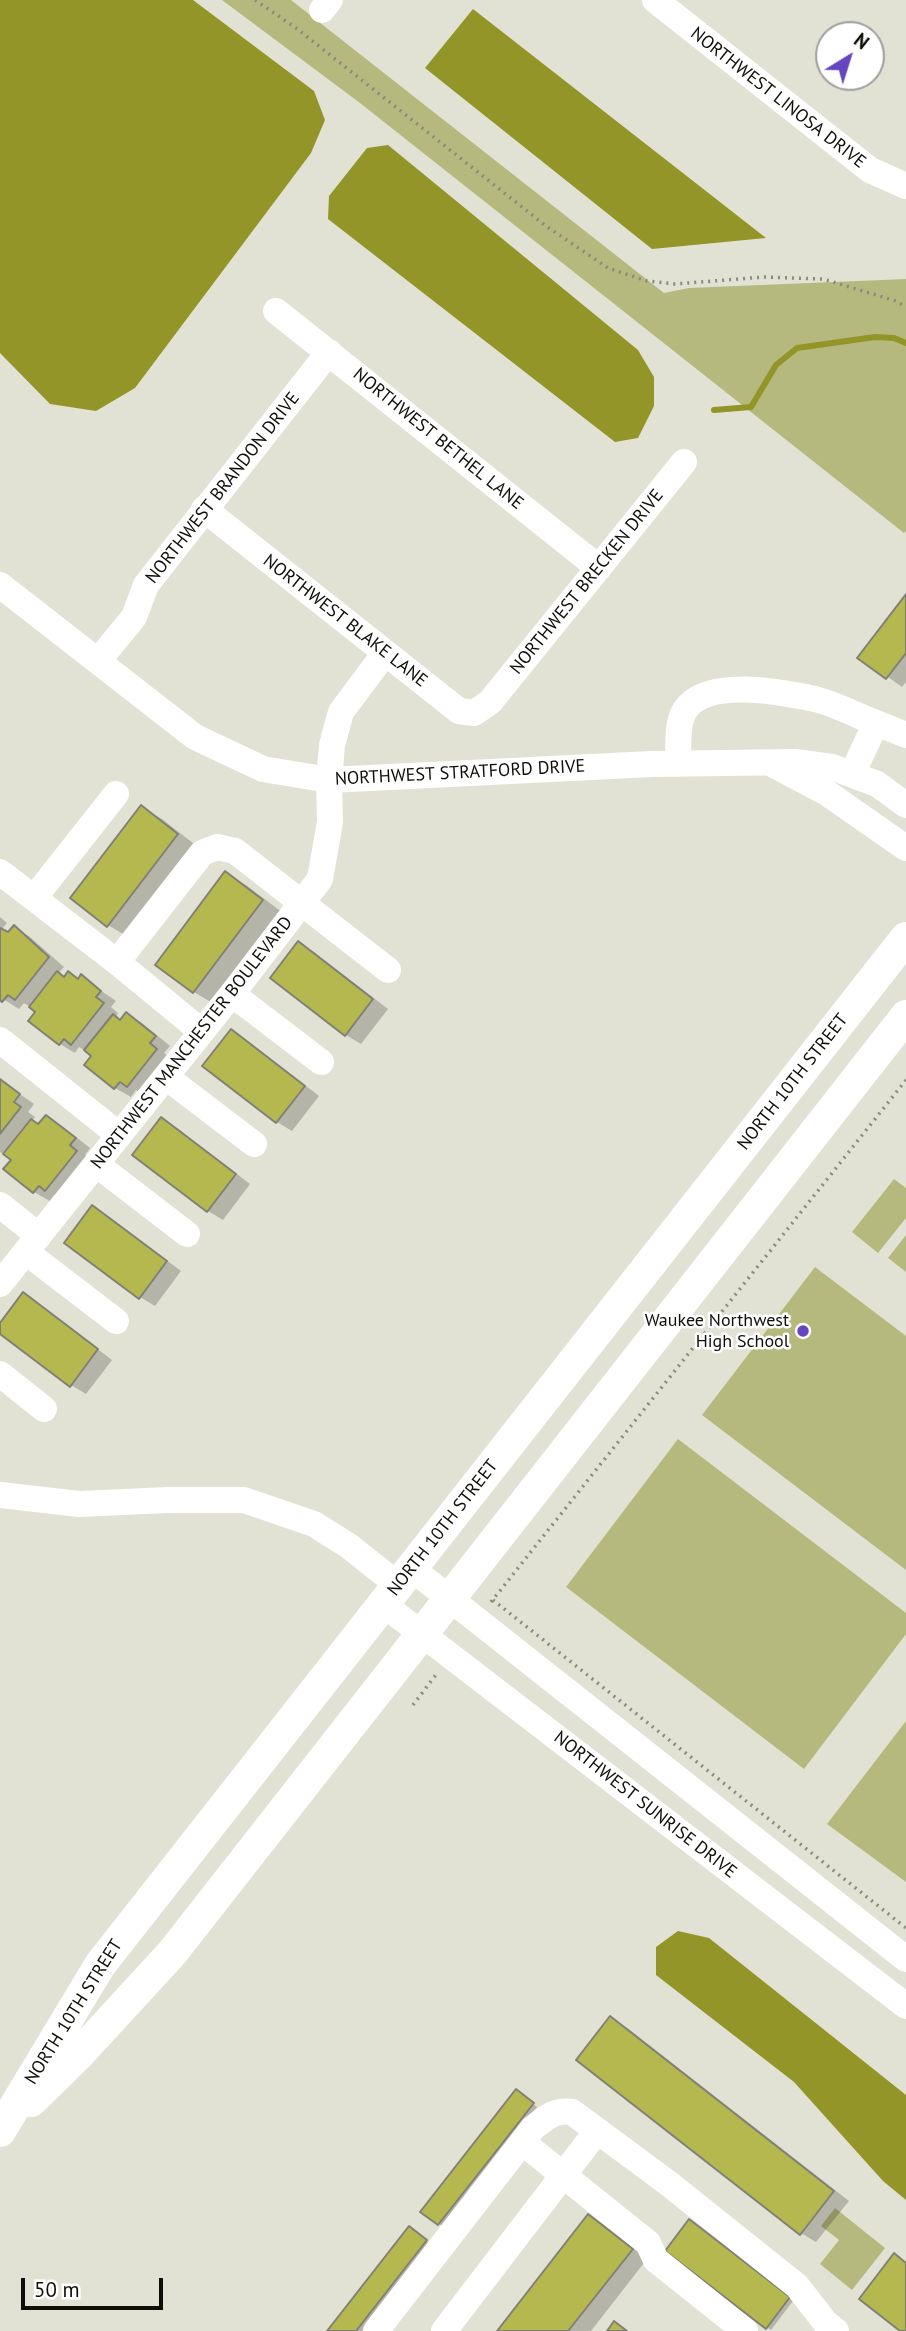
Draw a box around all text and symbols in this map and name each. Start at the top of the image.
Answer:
north arrow [815,21,885,91]
street label: NORTHWEST LINOSA DRIVE [686,23,870,173]
street label: NORTHWEST BETHEL LANE [349,364,527,514]
street label: NORTHWEST BRANDON DRIVE [142,388,304,588]
street label: NORTHWEST BRECKEN DRIVE [506,485,668,679]
street label: NORTHWEST BLAKE LANE [259,550,431,692]
street label: NORTHWEST STRATFORD DRIVE [334,756,586,790]
street label: NORTHWEST MANCHESTER BOULEVARD [87,912,297,1174]
street label: NORTH 10TH STREET [733,1010,853,1154]
place label: Waukee Northwest High School [645,1310,789,1352]
marker: Waukee Northwest High School [795,1323,811,1339]
street label: NORTH 10TH STREET [383,1456,503,1600]
street label: NORTHWEST SUNRISE DRIVE [549,1727,741,1883]
street label: NORTH 10TH STREET [21,1935,127,2089]
scale bar [24,2264,166,2308]
text: 50 m [34,2276,80,2303]

